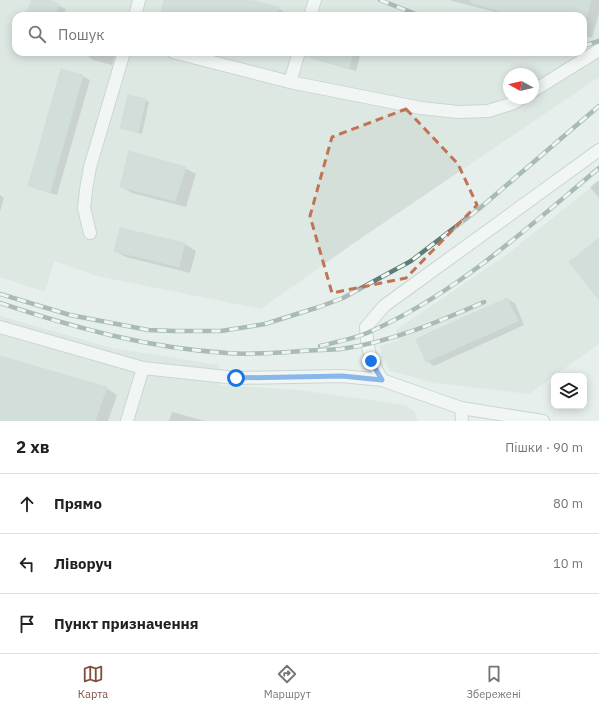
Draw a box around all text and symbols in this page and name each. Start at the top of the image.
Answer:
search box [12,12,587,56]
icon: search [26,23,48,45]
text: Пошук [58,25,105,44]
north arrow [503,68,539,104]
route end [362,352,380,370]
route start [227,369,245,387]
map controls [551,373,587,409]
button: layers [551,373,587,409]
text: 2 хв [16,436,50,458]
text: Пішки · 90 m [505,439,583,456]
icon: ahead [16,493,38,515]
text: Прямо [54,494,102,513]
text: 80 m [553,495,583,512]
icon: left [16,553,38,575]
text: Ліворуч [54,554,112,573]
text: 10 m [553,555,583,572]
icon: arrive [16,613,38,635]
text: Пункт призначення [54,614,199,633]
tab: Карта [78,663,108,701]
tab: Маршрут [264,663,311,701]
tab: Збережені [467,663,521,701]

